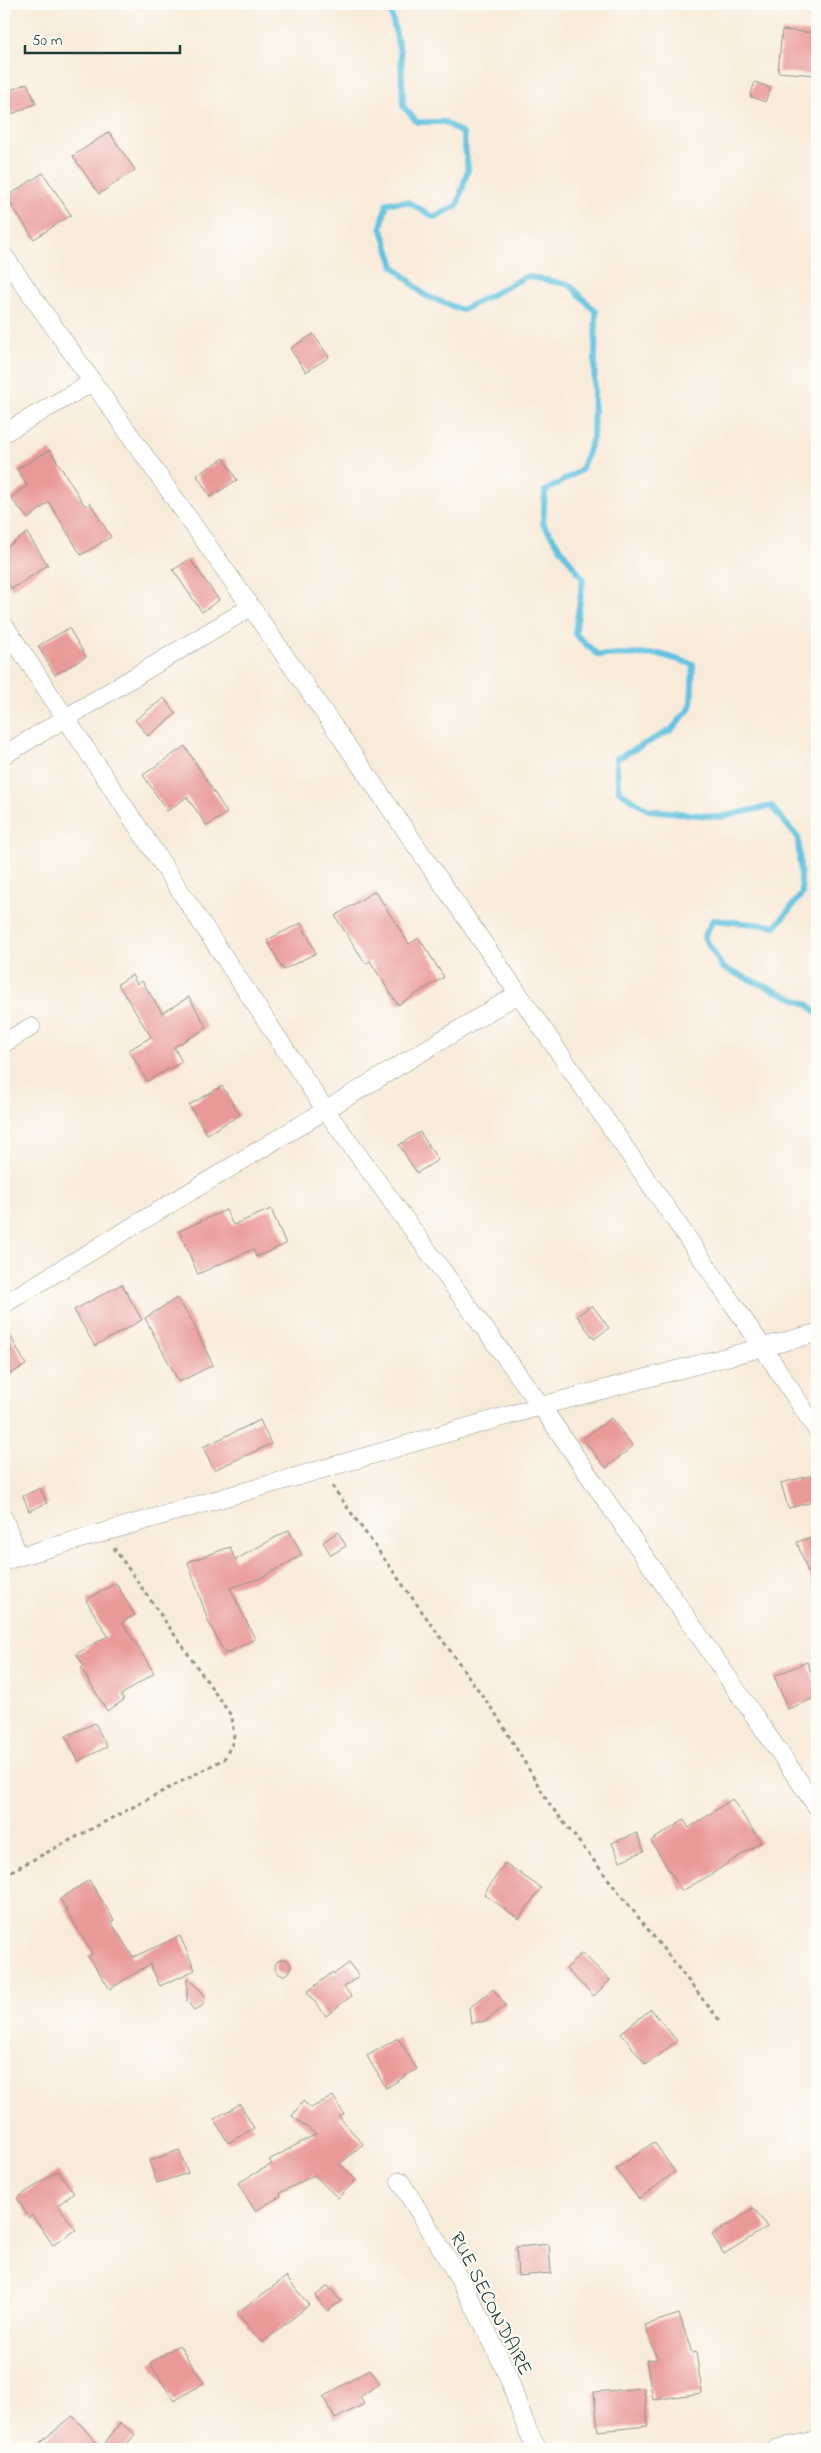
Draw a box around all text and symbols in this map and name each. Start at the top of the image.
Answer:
scale bar [25,22,180,54]
text: 50 m [32,30,63,52]
street label: RUE SECONDAIRE [441,2227,538,2381]

